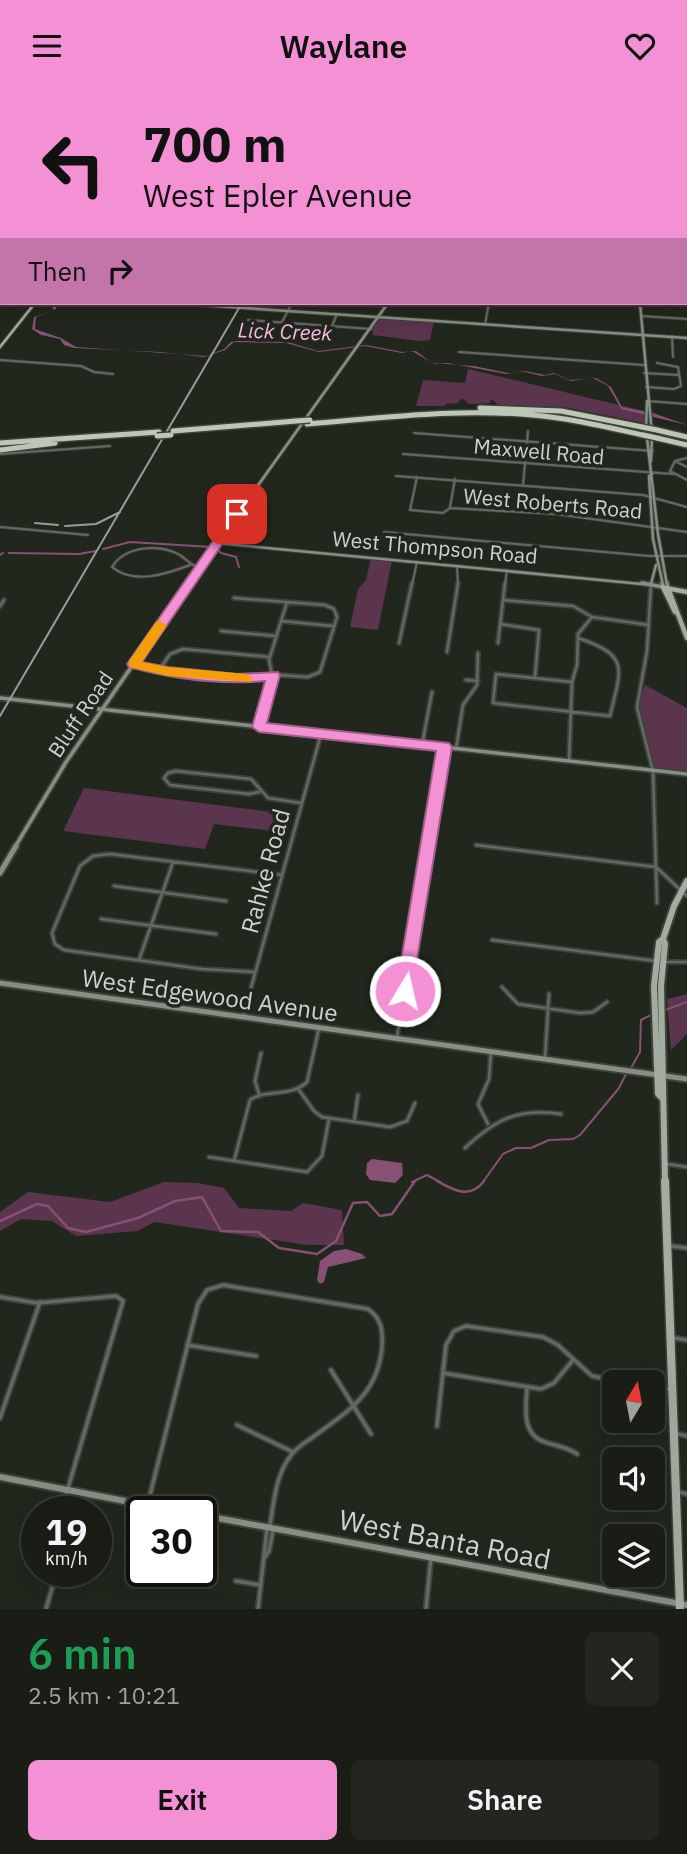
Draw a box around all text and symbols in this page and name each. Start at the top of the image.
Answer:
text: Waylane [280,25,407,67]
icon: menu [28,27,66,65]
icon: heart [621,27,659,65]
text: 700 m [143,112,287,175]
icon: left [28,119,119,210]
text: West Epler Avenue [143,174,412,216]
icon: right [101,252,139,290]
text: Then [28,254,87,288]
water label: Lick Creek [237,315,334,347]
street label: Maxwell Road [473,431,605,471]
street label: West Roberts Road [462,481,644,525]
pin [207,484,267,544]
icon: arrive [218,495,256,533]
street label: West Thompson Road [331,524,539,570]
street label: Bluff Road [41,665,119,763]
street label: Rahke Road [233,805,297,937]
position arrow [368,954,442,1028]
street label: West Edgewood Avenue [80,961,340,1029]
north arrow [602,1370,665,1433]
map controls [602,1370,665,1587]
button: sound [602,1447,665,1510]
speed limit sign: 30 [126,1496,217,1587]
street label: West Banta Road [336,1500,554,1578]
text: 19 [45,1509,88,1555]
button: layers [602,1524,665,1587]
text: km/h [45,1547,88,1570]
text: 6 min [28,1626,137,1681]
button: close [585,1632,659,1706]
text: 2.5 km · 10:21 [28,1680,180,1710]
button: Exit [28,1760,337,1840]
button: Share [351,1760,659,1840]

